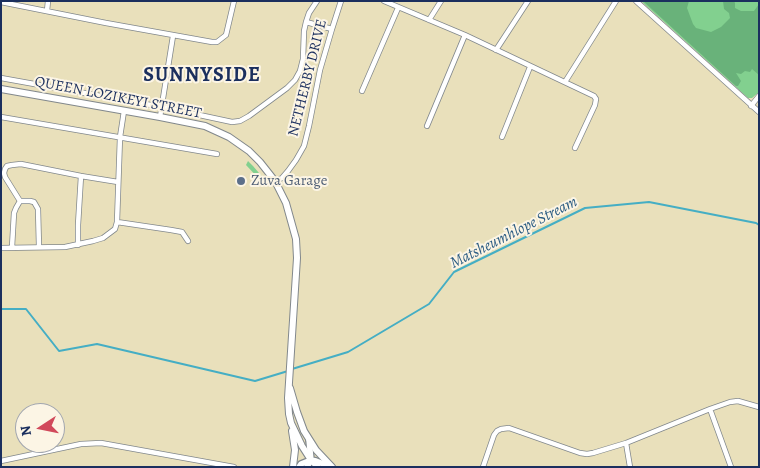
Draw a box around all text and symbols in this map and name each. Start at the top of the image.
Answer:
street label: NETHERBY DRIVE [285,17,331,139]
district label: SUNNYSIDE [142,64,262,88]
street label: QUEEN LOZIKEYI STREET [33,73,203,123]
place label: Zuva Garage [251,172,328,190]
marker: Zuva Garage [235,175,247,187]
water label: Matsheumhlope Stream [447,193,581,273]
north arrow [15,403,65,453]
text: N [15,424,36,438]

